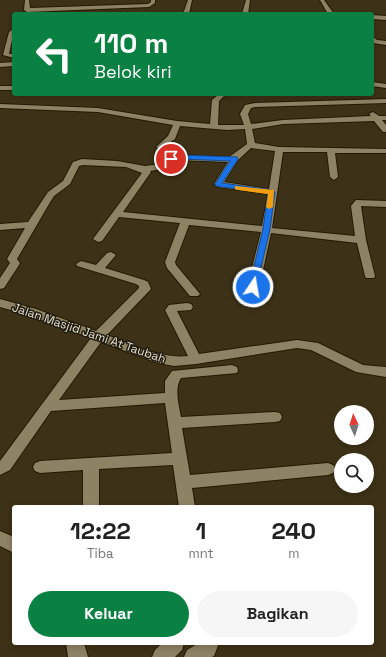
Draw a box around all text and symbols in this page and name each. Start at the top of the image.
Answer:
text: 110 m [94,25,168,61]
icon: left [28,28,80,80]
text: Belok kiri [94,60,172,83]
pin [154,142,188,176]
icon: arrive [160,148,182,170]
position arrow [232,266,274,308]
street label: Jalan Masjid Jami At Taubah [10,299,168,367]
north arrow [334,405,374,445]
map controls [334,405,374,493]
button: search [334,453,374,493]
text: 12:22 [70,515,131,546]
text: 1 [196,515,206,546]
text: 240 [271,515,316,546]
text: Tiba [87,545,114,562]
text: mnt [189,545,214,562]
text: m [288,545,299,562]
button: Keluar [28,591,189,637]
button: Bagikan [197,591,358,637]

